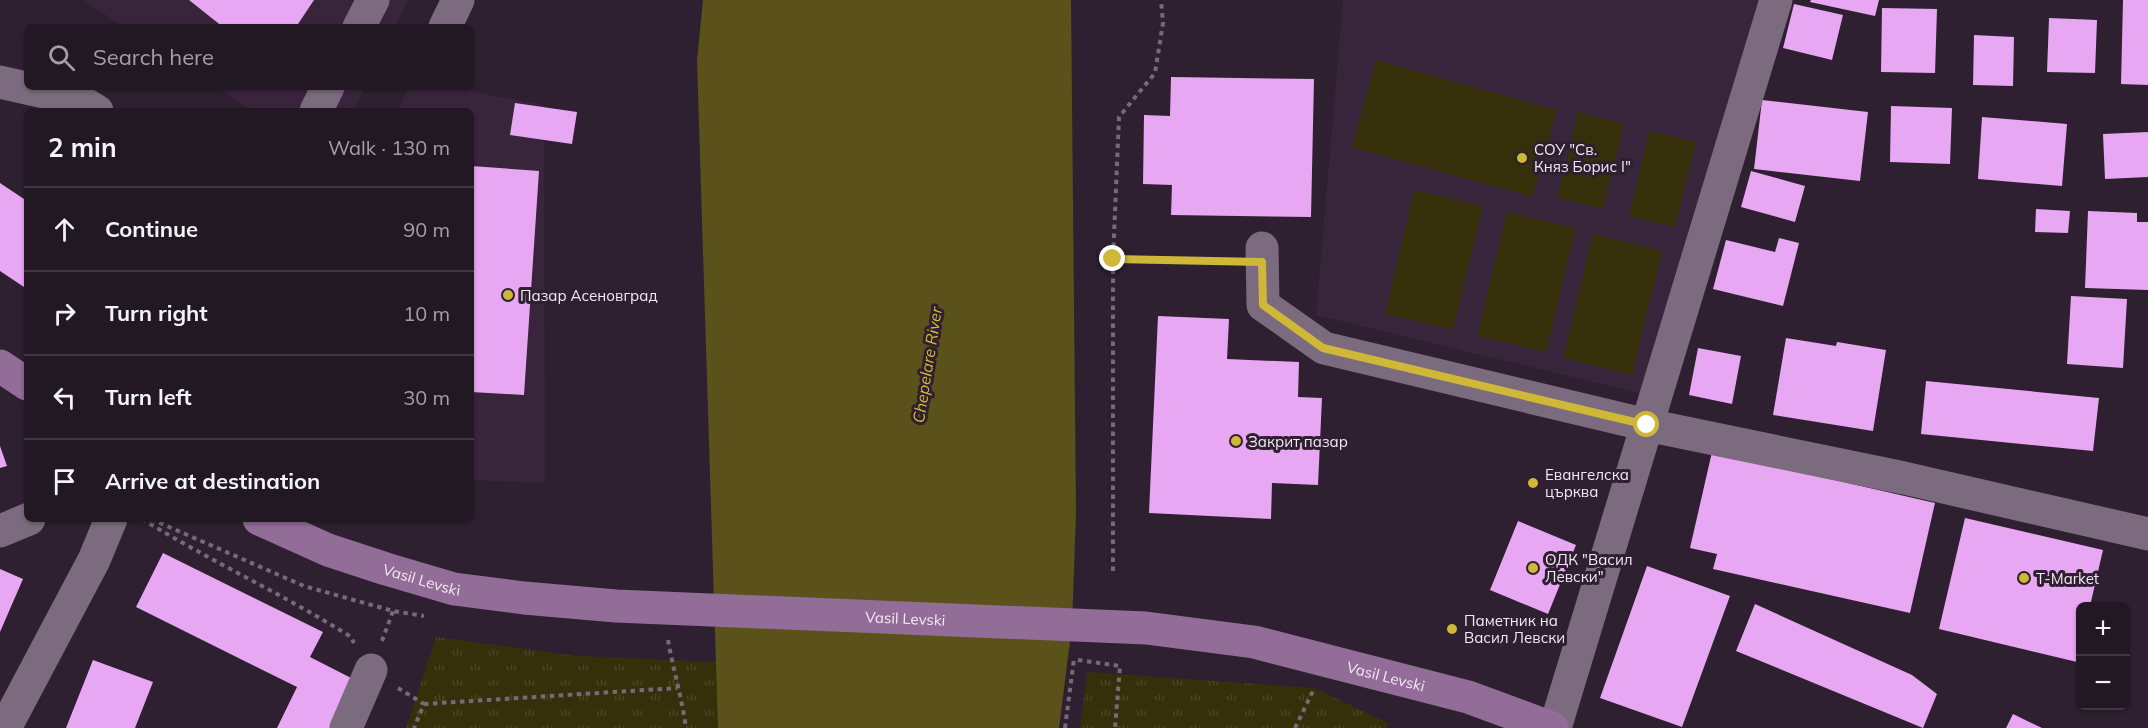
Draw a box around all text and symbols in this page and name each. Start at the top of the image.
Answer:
search box [24,24,474,90]
icon: search [45,41,78,74]
text: Search here [93,43,214,71]
text: 2 min [48,131,117,164]
text: Walk · 130 m [328,135,450,160]
place label: СОУ "Св. Княз Борис I" [1534,140,1631,176]
marker: СОУ "Св. Княз Борис I" [1515,151,1529,165]
icon: ahead [48,213,81,246]
text: Continue [105,215,198,243]
text: 90 m [403,217,450,242]
route end [1099,245,1125,271]
place label: Пазар Асеновград [520,286,658,305]
marker: Пазар Асеновград [501,288,515,302]
icon: right [48,297,81,330]
text: Turn right [105,299,208,327]
text: 10 m [403,301,450,326]
water label: Chepelare River [908,304,946,424]
icon: left [48,381,81,414]
text: Turn left [105,383,192,411]
text: 30 m [403,385,450,410]
route start [1633,411,1659,437]
place label: Закрит пазар [1248,432,1348,451]
marker: Закрит пазар [1229,434,1243,448]
icon: arrive [48,465,81,498]
place label: Евангелска църква [1545,465,1629,501]
text: Arrive at destination [105,467,320,495]
marker: Евангелска църква [1526,476,1540,490]
place label: ОДК "Васил Левски" [1545,550,1633,586]
street label: Vasil Levski [381,559,462,599]
marker: ОДК "Васил Левски" [1526,561,1540,575]
place label: T-Market [2036,569,2099,588]
marker: T-Market [2017,571,2031,585]
map controls [2076,602,2130,710]
button: + [2076,602,2130,656]
street label: Vasil Levski [865,607,946,629]
place label: Паметник на Васил Левски [1464,611,1565,647]
marker: Паметник на Васил Левски [1445,622,1459,636]
button: − [2076,656,2130,710]
street label: Vasil Levski [1345,657,1427,695]

